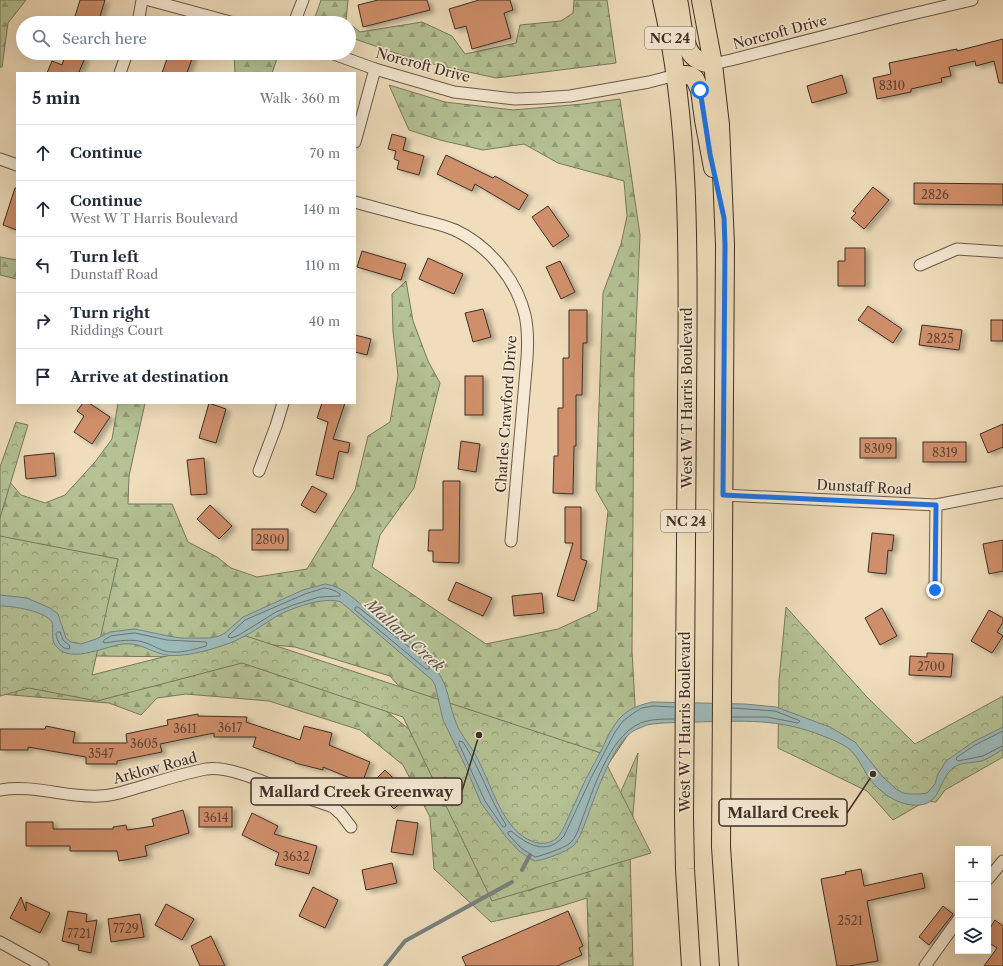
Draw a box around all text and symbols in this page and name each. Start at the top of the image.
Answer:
street label: Norcroft Drive [731,11,829,53]
search box [16,16,356,60]
icon: search [30,27,52,49]
road number: NC 24 [645,27,695,49]
text: Search here [62,29,147,48]
street label: Norcroft Drive [374,44,472,86]
house number: 8310 [879,78,905,93]
route start [691,81,709,99]
text: 5 min [32,88,80,108]
text: Walk · 360 m [260,90,340,106]
icon: ahead [32,142,54,164]
text: Continue [70,143,142,162]
text: 70 m [310,145,340,161]
house number: 2826 [921,187,949,202]
text: Continue [70,191,142,210]
icon: ahead [32,198,54,220]
text: 140 m [303,201,340,217]
text: West W T Harris Boulevard [70,210,238,226]
text: Turn left [70,247,139,266]
icon: left [32,254,54,276]
text: 110 m [305,257,340,273]
text: Dunstaff Road [70,266,158,282]
text: Turn right [70,303,150,322]
street label: West W T Harris Boulevard [678,307,696,489]
icon: right [32,310,54,332]
text: 40 m [309,313,340,329]
text: Riddings Court [70,322,163,338]
house number: 2825 [926,331,954,346]
street label: Charles Crawford Drive [492,335,520,493]
icon: arrive [32,366,54,388]
text: Arrive at destination [70,367,229,386]
house number: 8309 [864,441,892,456]
house number: 8319 [932,445,958,460]
street label: Dunstaff Road [816,476,912,498]
road number: NC 24 [661,510,711,532]
house number: 2800 [255,532,285,547]
route end [926,581,944,599]
water label: Mallard Creek [360,593,448,675]
street label: West W T Harris Boulevard [676,631,694,813]
house number: 2700 [917,659,945,674]
house number: 3617 [218,720,242,735]
house number: 3611 [173,721,197,736]
house number: 3605 [130,736,158,751]
house number: 3547 [88,746,114,761]
street label: Arklow Road [110,748,199,788]
callout: Mallard Creek Greenway [251,778,462,805]
text: Mallard Creek Greenway [259,782,454,801]
callout: Mallard Creek [719,799,847,826]
text: Mallard Creek [727,803,840,822]
house number: 3614 [203,810,229,825]
map controls [955,846,991,954]
button: + [955,846,991,882]
house number: 3632 [282,849,310,864]
button: − [955,882,991,918]
house number: 2521 [837,913,863,928]
button: layers [955,918,991,954]
house number: 7729 [113,921,139,936]
house number: 7721 [67,926,91,941]

